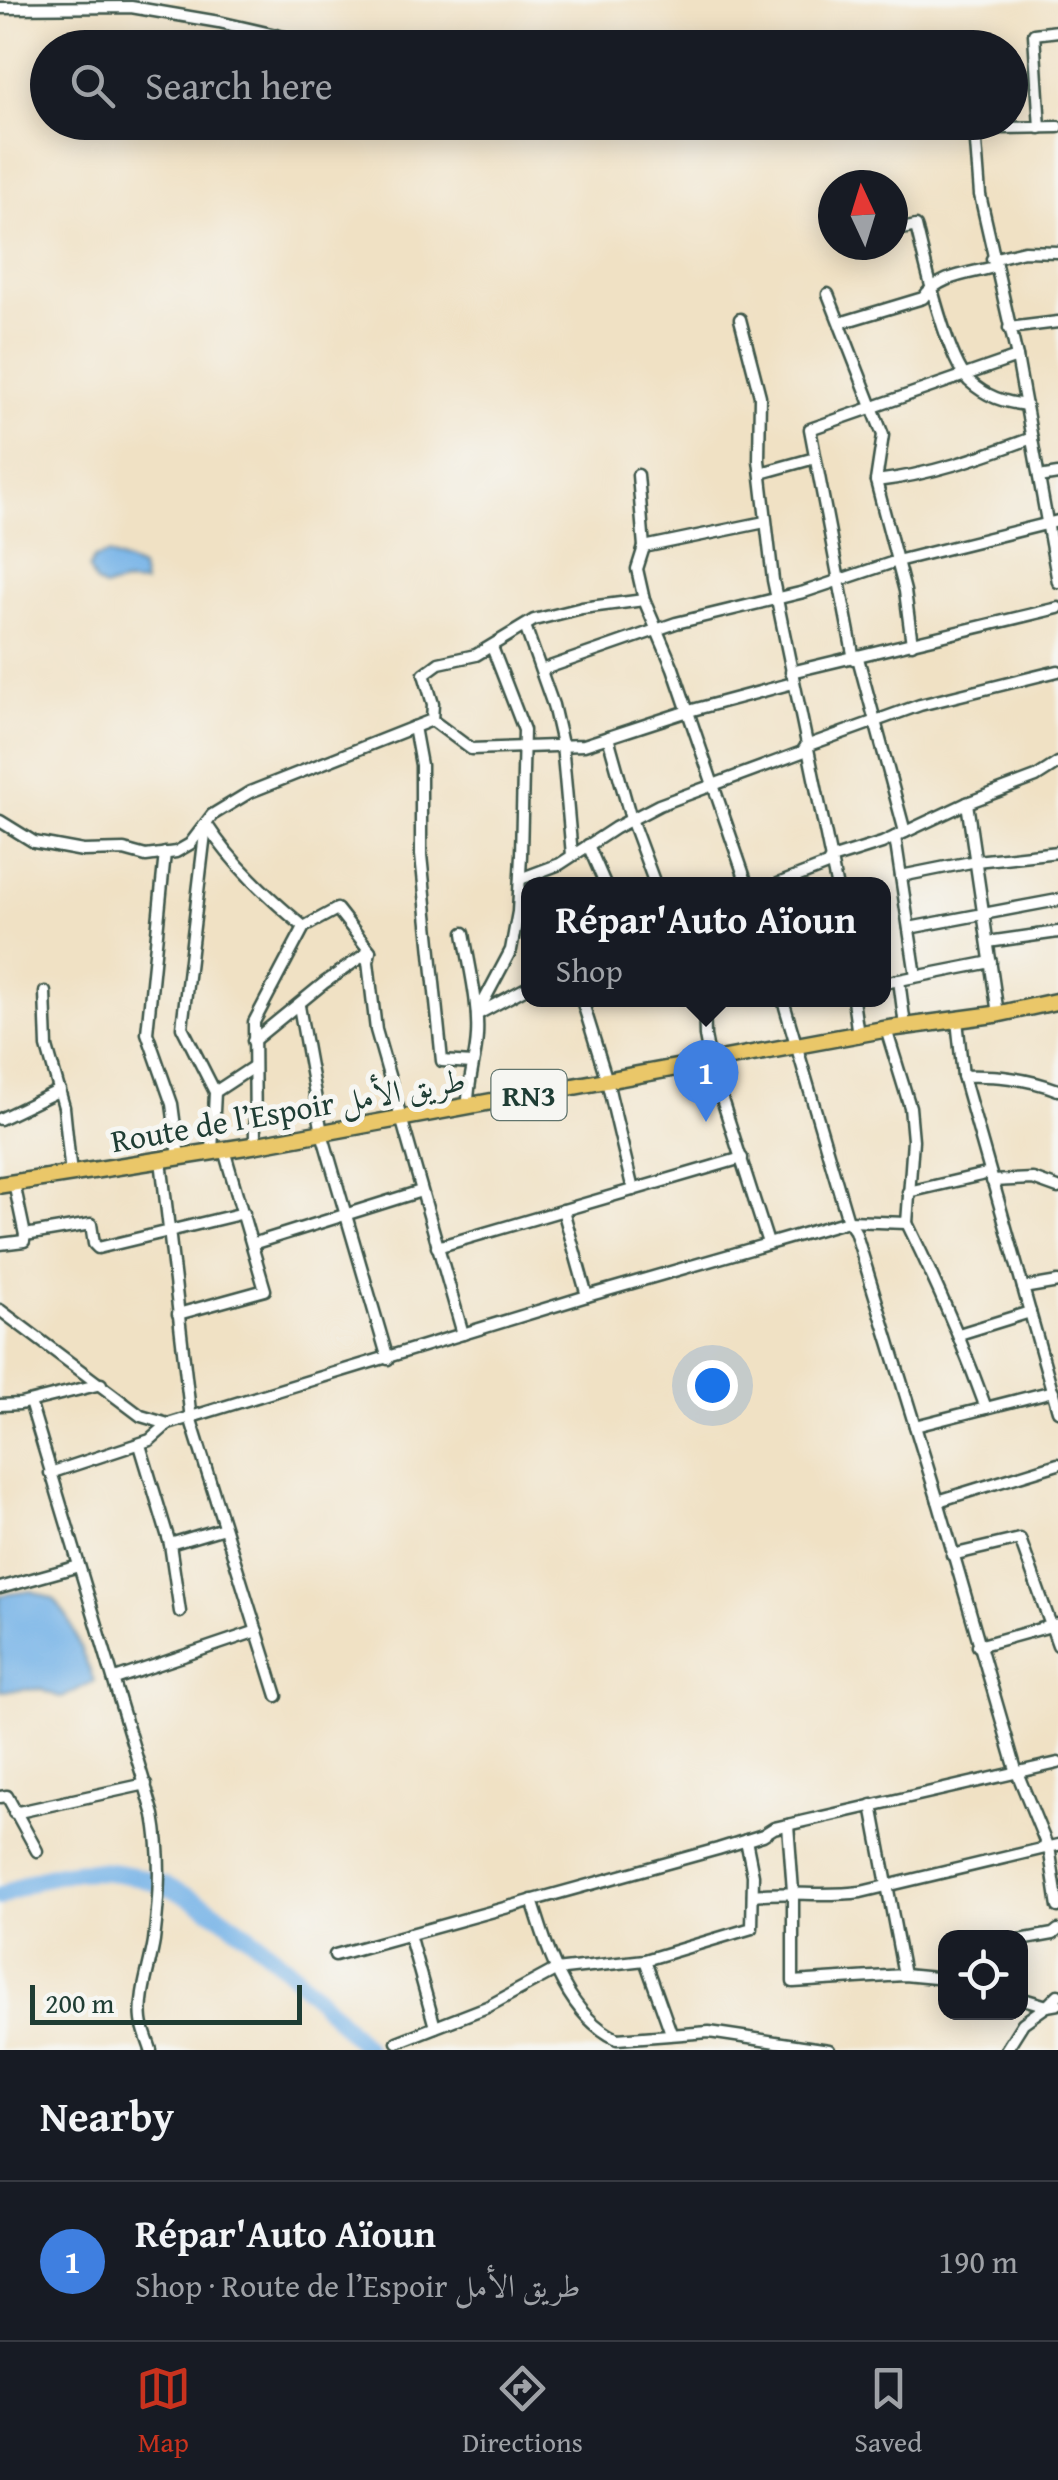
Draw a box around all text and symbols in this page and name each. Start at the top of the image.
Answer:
search box [30,30,1028,140]
text: Search here [145,57,333,113]
icon: search [65,58,120,113]
north arrow [818,170,908,260]
popup [521,877,891,1007]
text: Répar'Auto Aïoun [556,891,857,947]
text: Shop [556,947,623,994]
pin: 1 [674,1040,738,1122]
street label: Route de l’Espoir طريق الأمل [107,1056,469,1164]
road number: RN3 [492,1070,566,1120]
your location [687,1360,738,1411]
map controls [938,1930,1028,2020]
button: locate [938,1930,1028,2020]
scale bar [30,1980,302,2024]
text: 200 m [45,1982,114,2023]
text: Nearby [40,2085,174,2146]
text: Répar'Auto Aïoun [135,2205,436,2261]
text: 1 [64,2238,81,2285]
text: 190 m [939,2238,1018,2285]
text: Shop · Route de l’Espoir طريق الأمل [135,2262,581,2309]
tab: Map [136,2361,191,2462]
tab: Directions [462,2361,583,2462]
tab: Saved [854,2361,922,2462]

